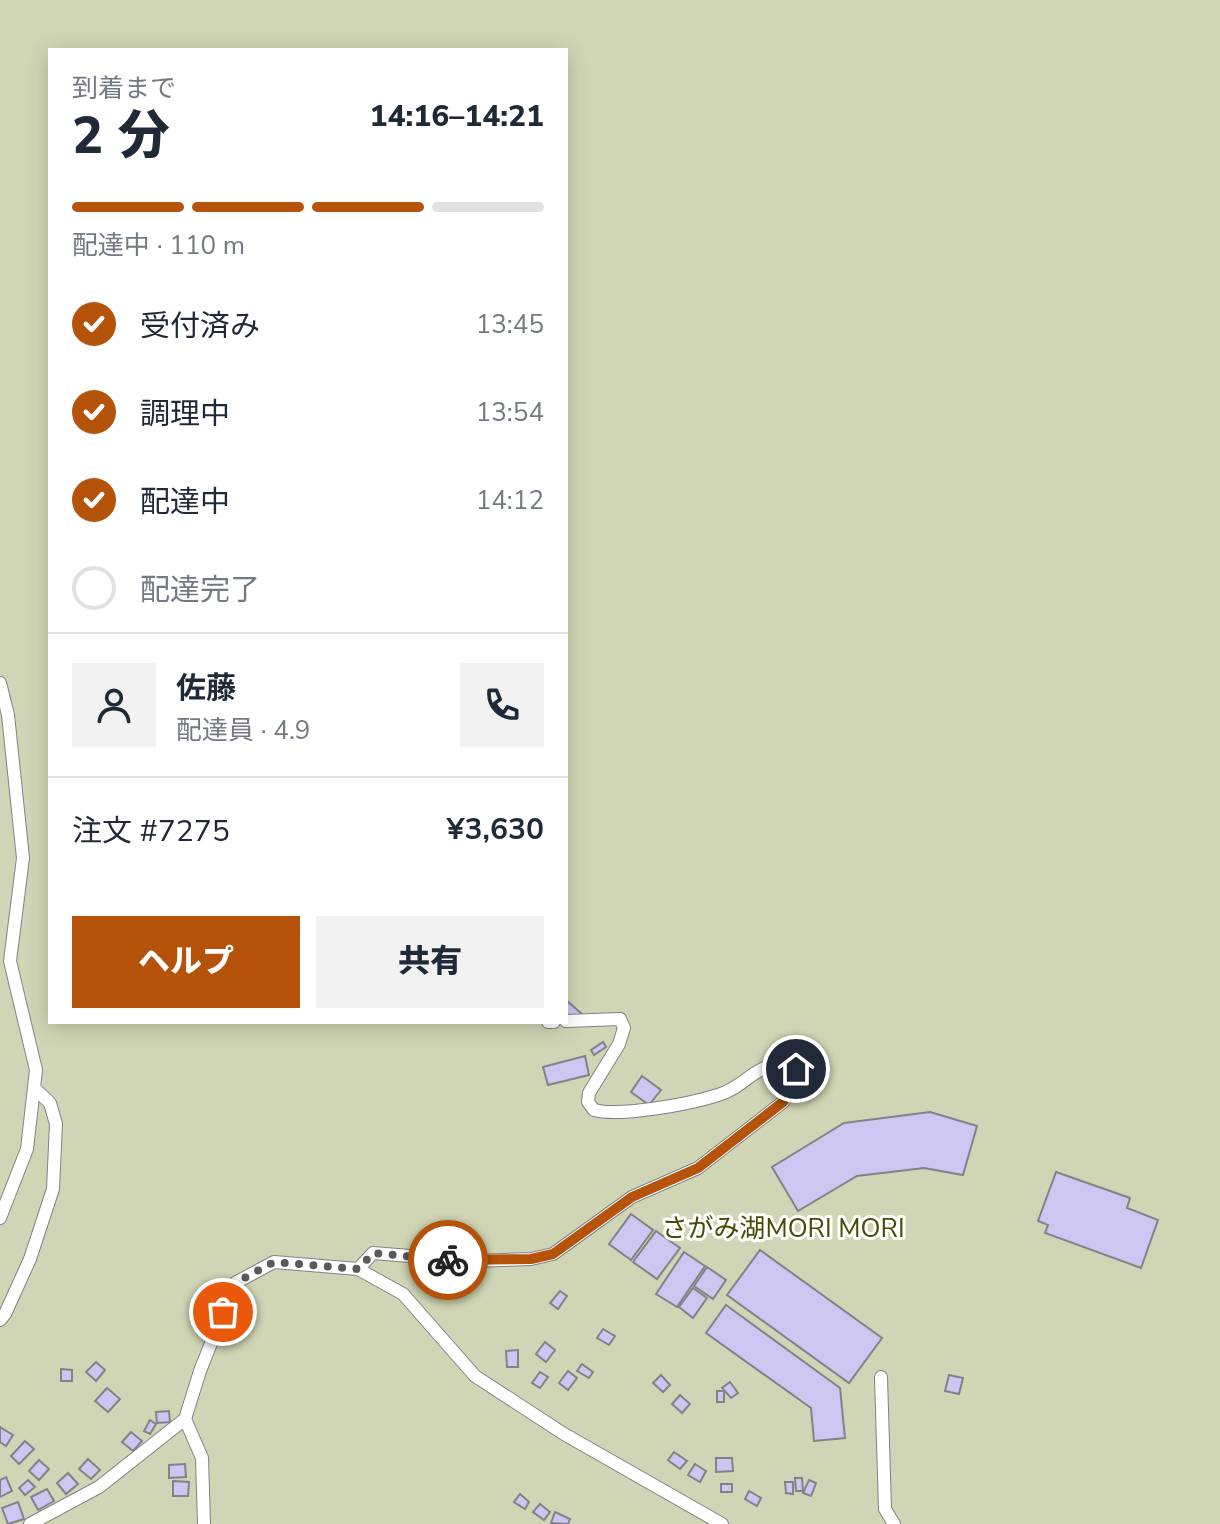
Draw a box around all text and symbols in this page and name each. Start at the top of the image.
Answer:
text: 到着まで [72,71,176,106]
text: 14:16–14:21 [369,96,544,137]
text: 2 分 [72,100,170,171]
text: 配達中 · 110 m [72,228,245,263]
icon: check [72,302,116,346]
text: 受付済み [140,306,260,347]
text: 13:45 [476,307,544,342]
icon: check [72,390,116,434]
text: 調理中 [140,394,230,435]
text: 13:54 [476,395,544,430]
icon: check [72,478,116,522]
text: 配達中 [140,482,230,523]
text: 14:12 [476,483,544,518]
text: 配達完了 [140,570,260,611]
button: person [72,663,156,747]
button: phone [460,663,544,747]
text: 佐藤 [176,668,236,709]
text: 配達員 · 4.9 [176,713,310,748]
text: ¥3,630 [447,809,544,850]
text: 注文 #7275 [72,811,230,852]
button: ヘルプ [72,916,300,1008]
button: 共有 [316,916,544,1008]
pin [762,1035,830,1103]
icon: home [774,1047,818,1091]
park label: さがみ湖MORI MORI [661,1211,905,1246]
courier [408,1220,488,1300]
icon: bike [426,1238,470,1282]
pin [189,1278,257,1346]
icon: bag [201,1290,245,1334]

